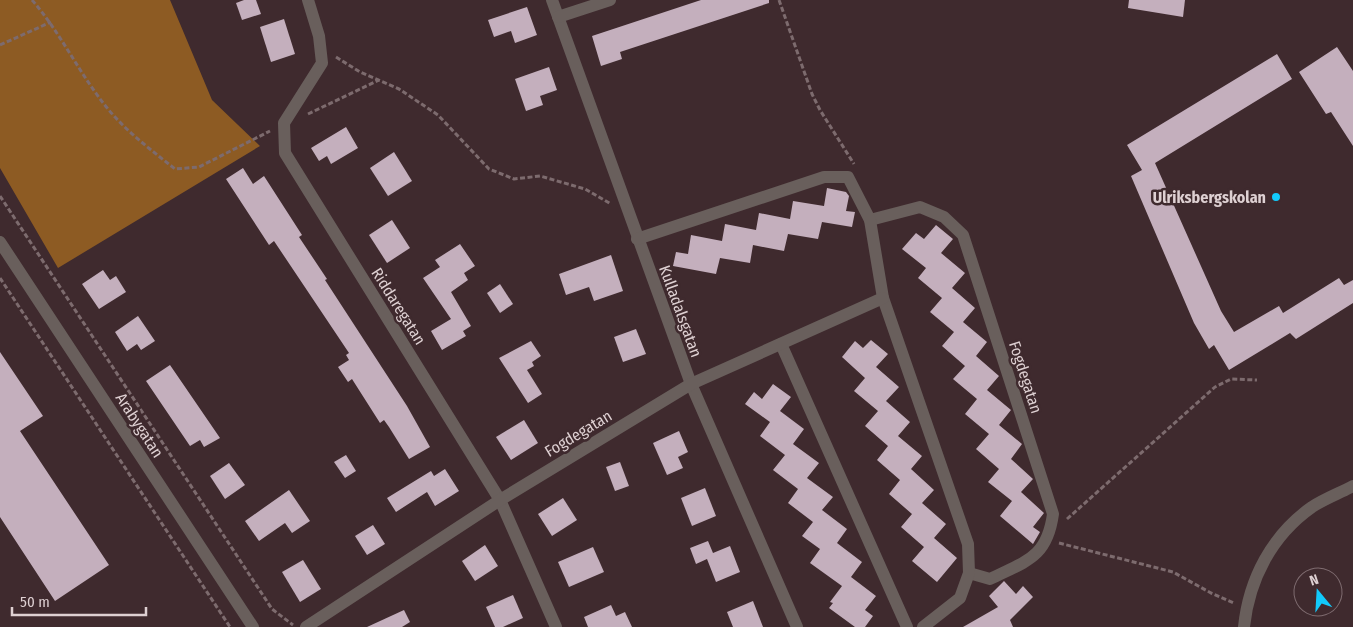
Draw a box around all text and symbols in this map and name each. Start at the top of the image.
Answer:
place label: Ulriksbergskolan [1153,188,1266,207]
marker: Ulriksbergskolan [1270,191,1282,203]
street label: Kulladalsgatan [655,263,706,360]
street label: Riddaregatan [367,264,430,348]
street label: Fogdegatan [1005,339,1046,416]
street label: Arabygatan [112,389,168,461]
street label: Fogdegatan [541,406,615,461]
north arrow [1293,567,1343,617]
text: N [1308,571,1321,589]
scale bar [12,584,146,616]
text: 50 m [20,593,50,611]

